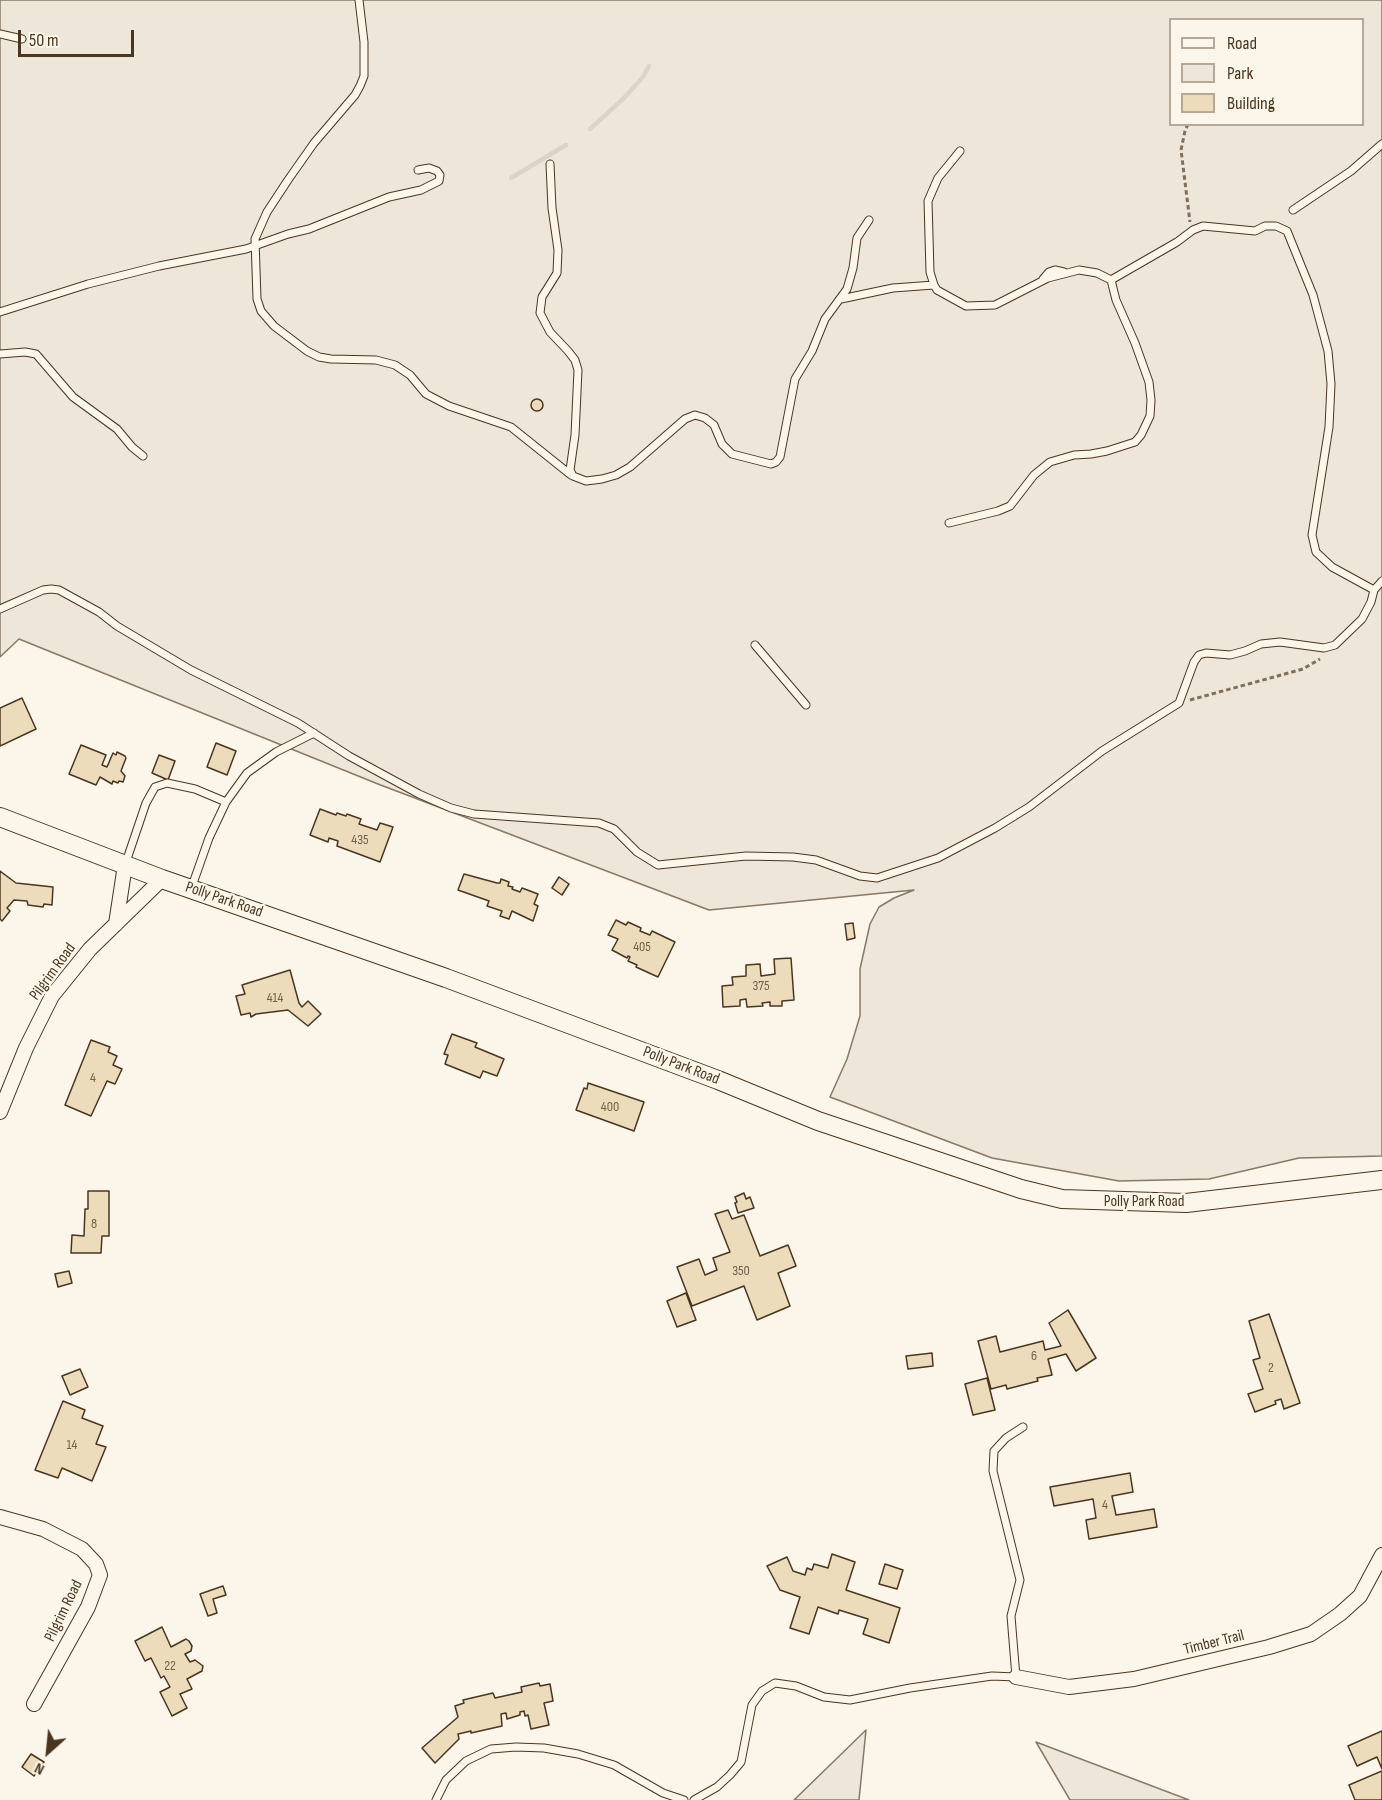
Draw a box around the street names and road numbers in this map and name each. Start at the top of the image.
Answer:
street label: Polly Park Road [183,878,265,922]
street label: Pilgrim Road [26,940,80,1004]
street label: Polly Park Road [640,1043,722,1089]
street label: Polly Park Road [1104,1192,1184,1212]
street label: Pilgrim Road [41,1577,87,1645]
street label: Timber Trail [1182,1626,1246,1660]

